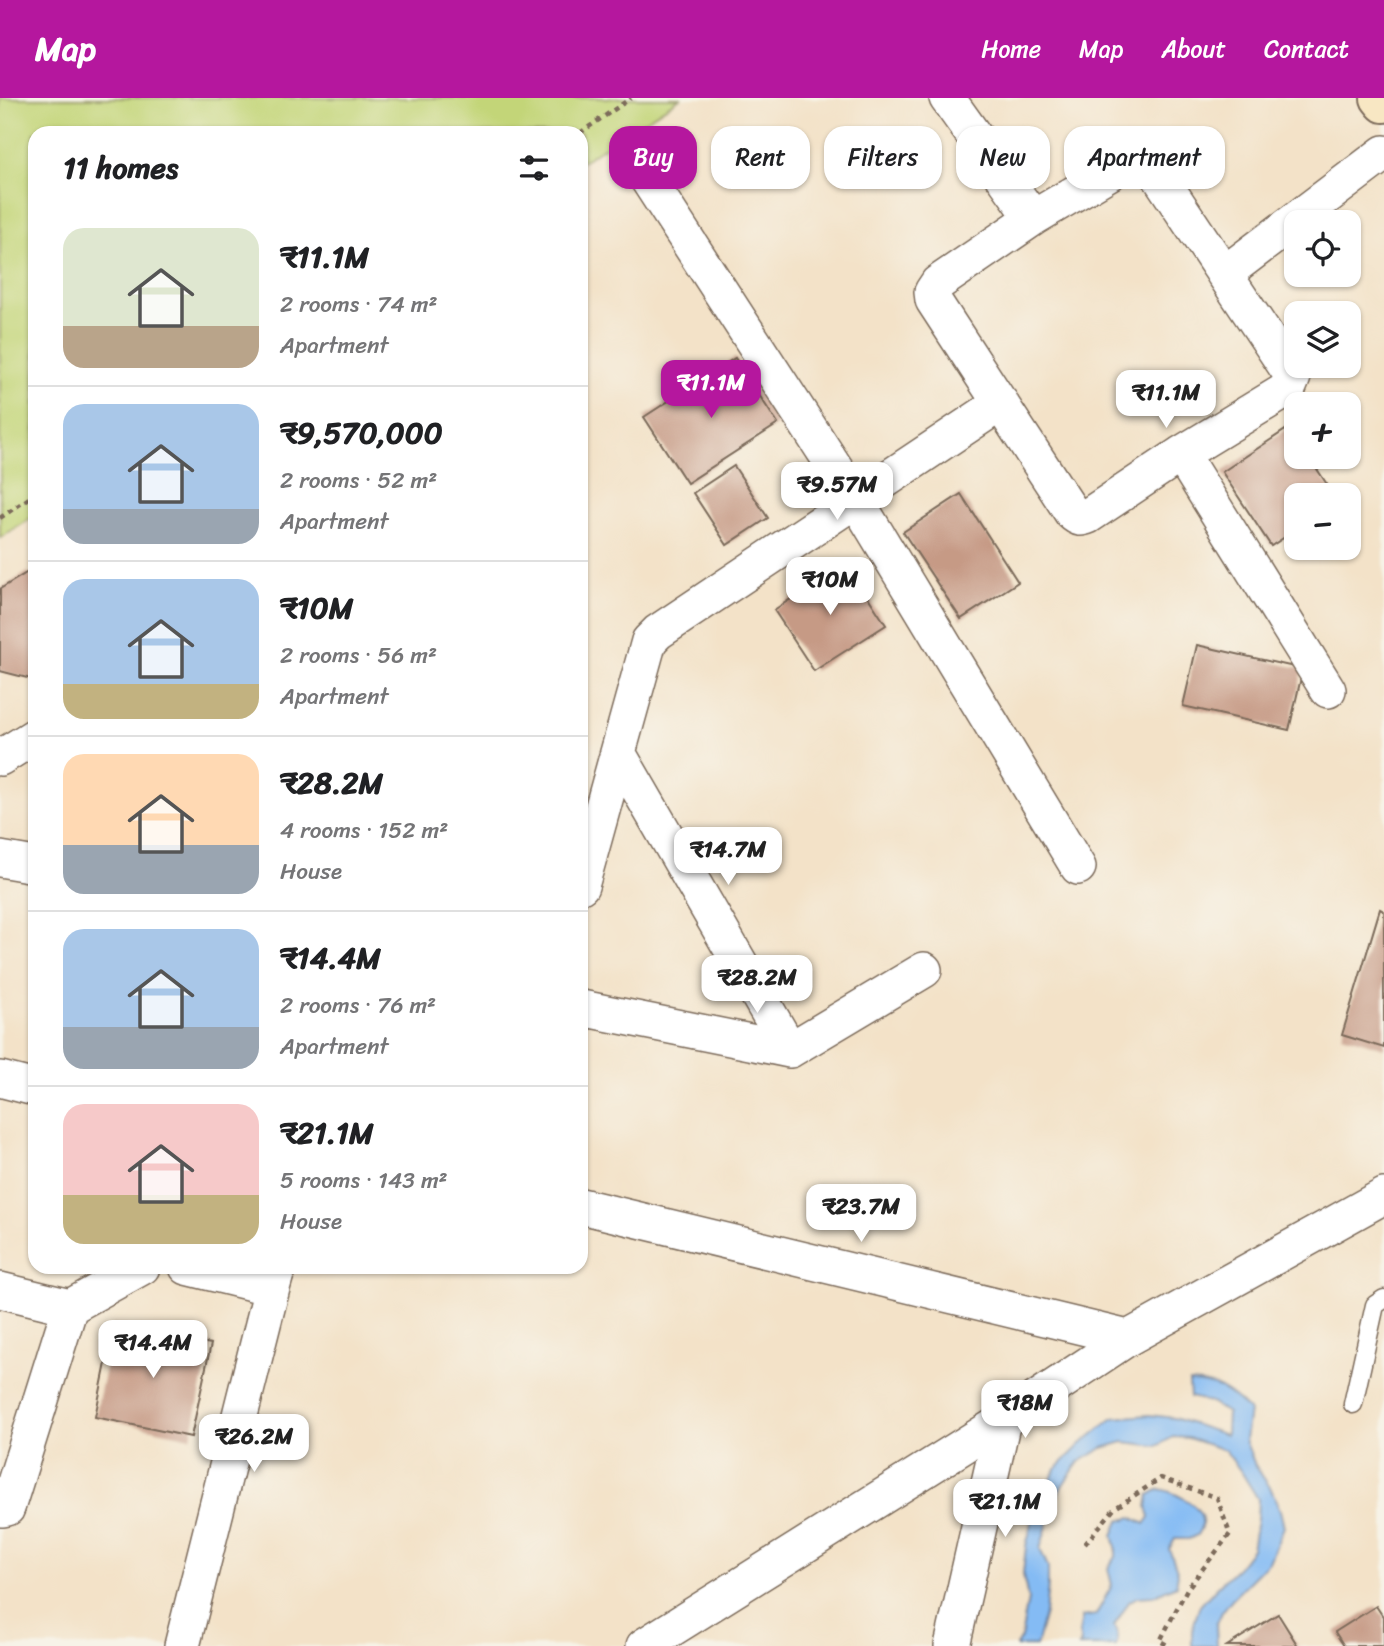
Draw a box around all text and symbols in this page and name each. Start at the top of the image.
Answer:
text: Map [35,20,96,78]
text: Home [981,28,1041,70]
text: Map [1079,28,1123,70]
text: About [1161,28,1226,70]
text: Contact [1264,28,1349,70]
chip: Buy [609,126,697,189]
chip: Rent [711,126,810,189]
chip: Filters [824,126,942,189]
chip: New [956,126,1050,189]
chip: Apartment [1064,126,1225,189]
text: 11 homes [63,141,178,195]
icon: filters [515,149,553,187]
map controls [1284,210,1361,560]
button: locate [1284,210,1361,287]
text: ₹11.1M [280,230,369,284]
icon: home [119,256,203,340]
text: 2 rooms · 74 m² [280,284,437,325]
button: layers [1284,301,1361,378]
text: Apartment [280,325,389,366]
pin: ₹11.1M [654,360,768,420]
text: ₹11.1M [677,362,745,403]
pin: ₹11.1M [1109,370,1223,430]
text: ₹11.1M [1132,372,1200,413]
button: + [1284,392,1361,469]
text: ₹9,570,000 [280,406,443,460]
icon: home [119,432,203,516]
text: 2 rooms · 52 m² [280,460,437,501]
pin: ₹9.57M [780,462,894,522]
text: ₹9.57M [797,464,877,505]
button: − [1284,483,1361,560]
text: Apartment [280,501,389,542]
pin: ₹10M [789,558,871,617]
text: ₹10M [802,559,858,600]
text: ₹10M [280,581,353,635]
icon: home [119,607,203,691]
text: 2 rooms · 56 m² [280,635,437,676]
text: Apartment [280,676,389,717]
text: ₹28.2M [280,756,383,810]
icon: home [119,782,203,866]
text: 4 rooms · 152 m² [280,810,448,851]
pin: ₹14.7M [671,828,785,887]
text: ₹14.7M [690,829,766,870]
text: House [280,851,342,892]
text: ₹14.4M [280,931,381,985]
pin: ₹28.2M [700,956,814,1015]
icon: home [119,957,203,1041]
text: ₹28.2M [717,957,797,998]
text: 2 rooms · 76 m² [280,985,436,1026]
text: Apartment [280,1026,389,1067]
text: ₹21.1M [280,1106,373,1160]
icon: home [119,1132,203,1216]
text: 5 rooms · 143 m² [280,1160,448,1201]
pin: ₹23.7M [804,1184,918,1244]
text: ₹23.7M [822,1186,900,1227]
text: House [280,1201,342,1242]
pin: ₹14.4M [96,1320,210,1380]
text: ₹14.4M [114,1322,192,1363]
pin: ₹18M [984,1380,1066,1440]
text: ₹18M [997,1382,1053,1423]
pin: ₹26.2M [197,1414,311,1474]
text: ₹26.2M [215,1416,293,1457]
pin: ₹21.1M [948,1480,1062,1539]
text: ₹21.1M [969,1481,1041,1522]

